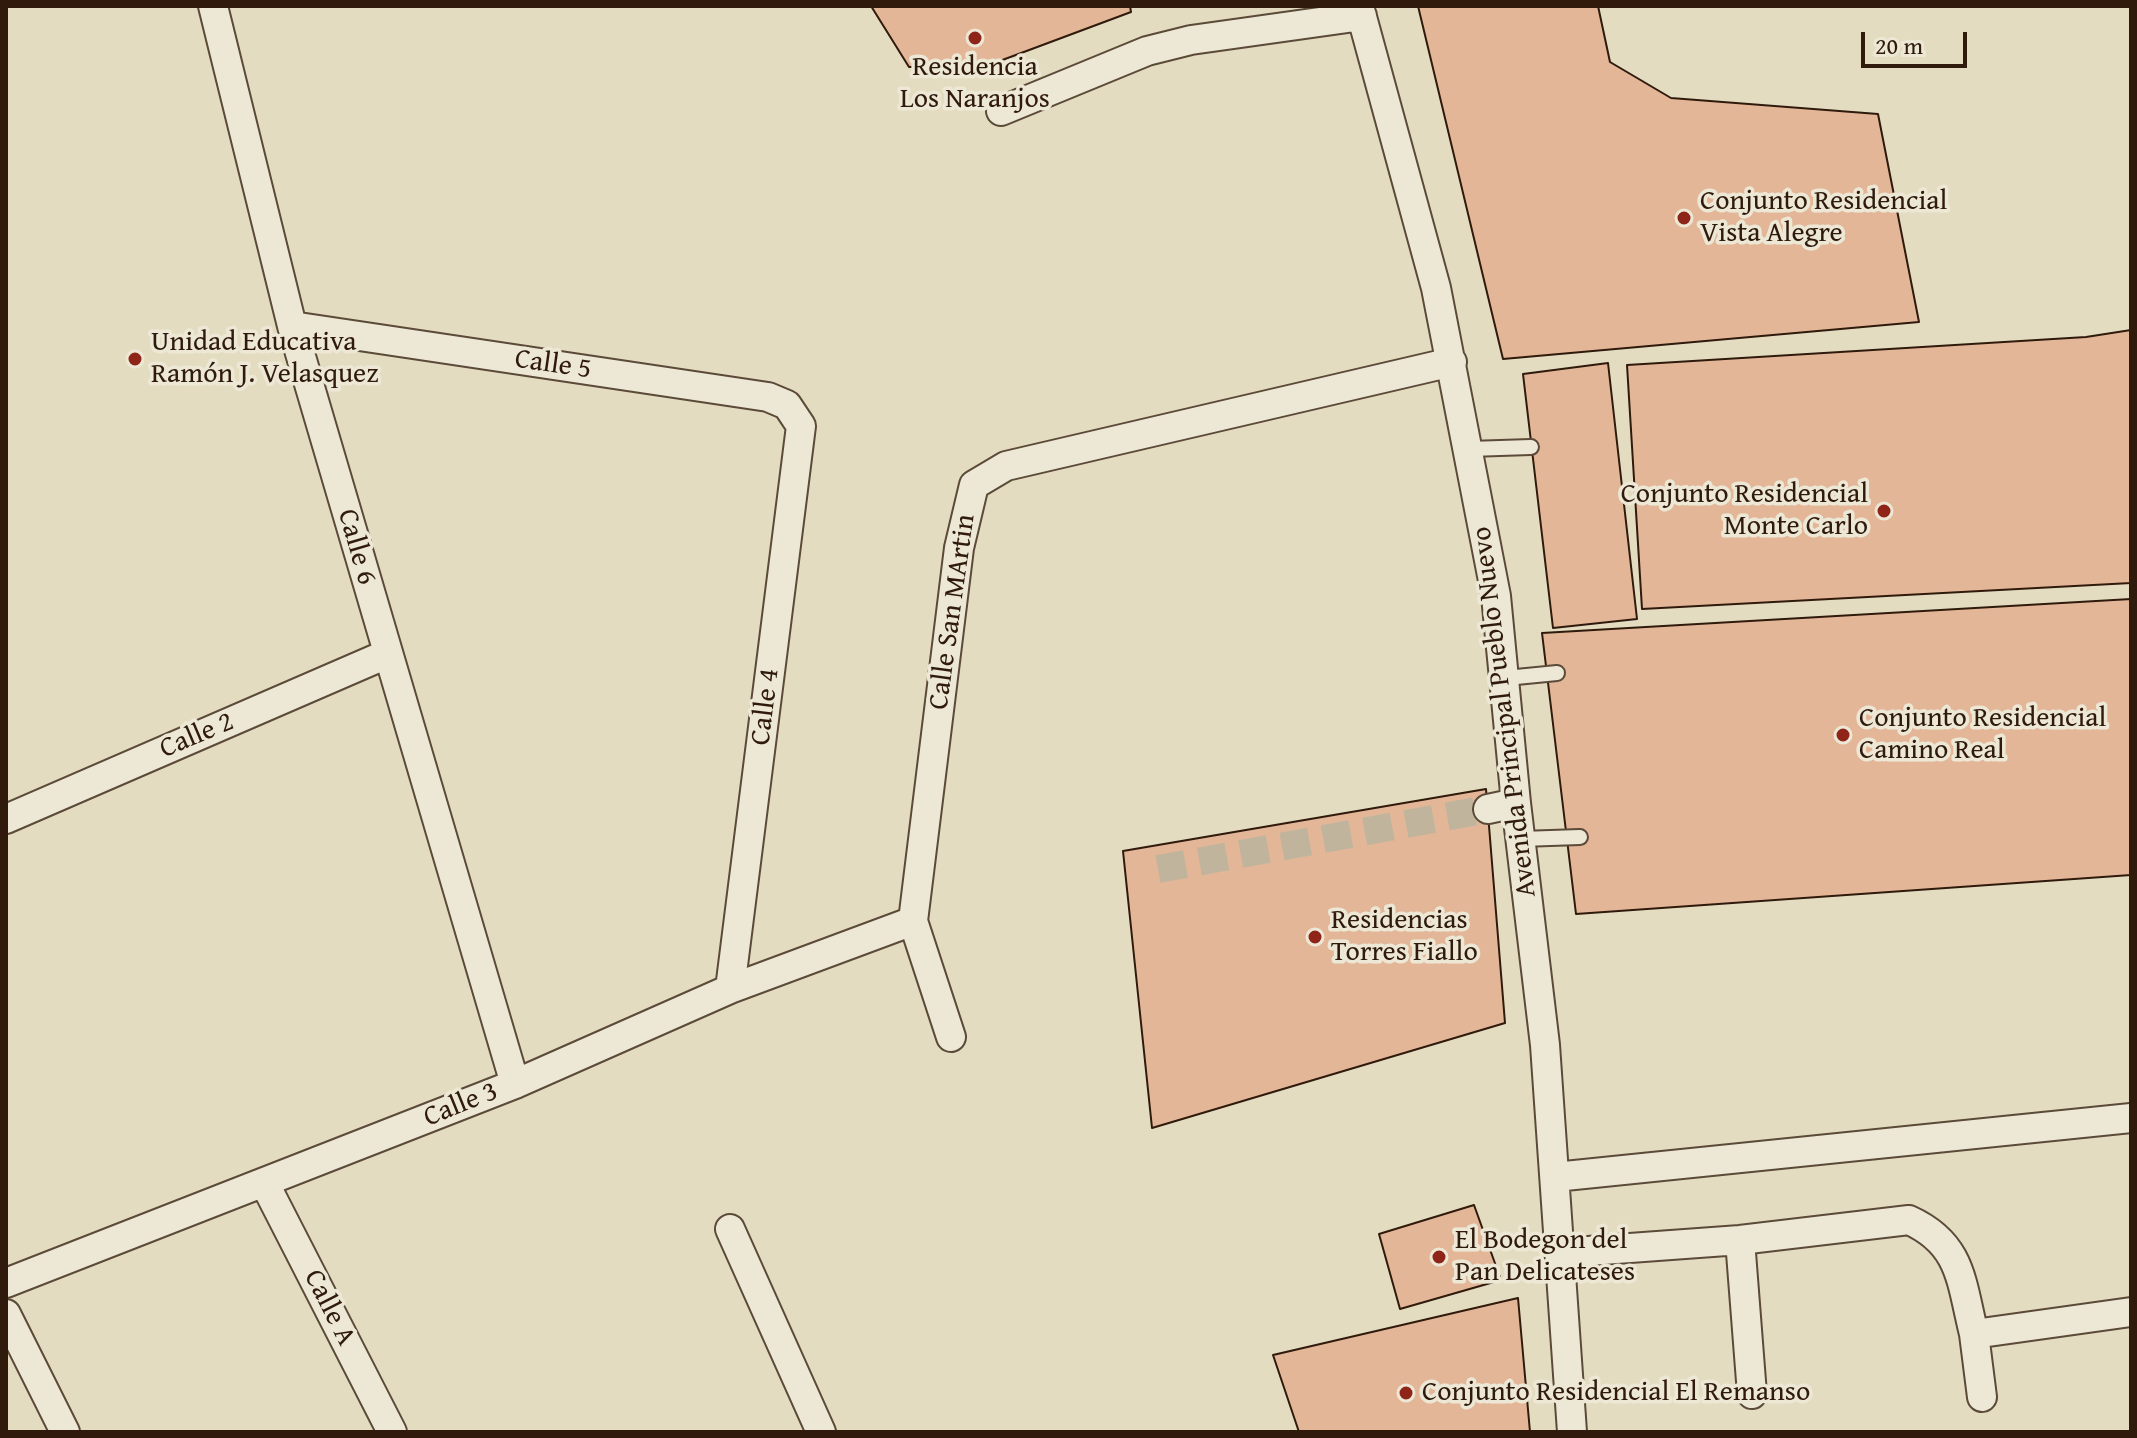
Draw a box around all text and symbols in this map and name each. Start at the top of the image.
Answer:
scale bar [1865,16,1971,66]
text: 20 m [1875,28,1923,63]
marker: Residencia Los Naranjos [966,29,984,47]
place label: Residencia Los Naranjos [900,51,1050,117]
place label: Conjunto Residencial Vista Alegre [1700,185,1947,251]
marker: Conjunto Residencial Vista Alegre [1675,209,1693,227]
place label: Unidad Educativa Ramón J. Velasquez [151,326,378,392]
street label: Calle 5 [513,343,593,387]
marker: Unidad Educativa Ramón J. Velasquez [126,350,144,368]
place label: Conjunto Residencial Monte Carlo [1621,478,1868,544]
marker: Conjunto Residencial Monte Carlo [1875,502,1893,520]
street label: Calle 6 [329,505,383,589]
street label: Calle San MArtin [923,512,983,712]
street label: Avenida Principal Pueblo Nuevo [1466,525,1544,899]
street label: Calle 4 [745,667,787,747]
place label: Conjunto Residencial Camino Real [1859,702,2106,768]
street label: Calle 2 [155,706,239,766]
marker: Conjunto Residencial Camino Real [1834,726,1852,744]
place label: Residencias Torres Fiallo [1331,904,1478,970]
marker: Residencias Torres Fiallo [1306,928,1324,946]
street label: Calle 3 [419,1075,503,1135]
place label: El Bodegon del Pan Delicateses [1455,1224,1635,1290]
marker: El Bodegon del Pan Delicateses [1430,1248,1448,1266]
street label: Calle A [296,1265,362,1351]
place label: Conjunto Residencial El Remanso [1422,1376,1810,1410]
marker: Conjunto Residencial El Remanso [1397,1384,1415,1402]

